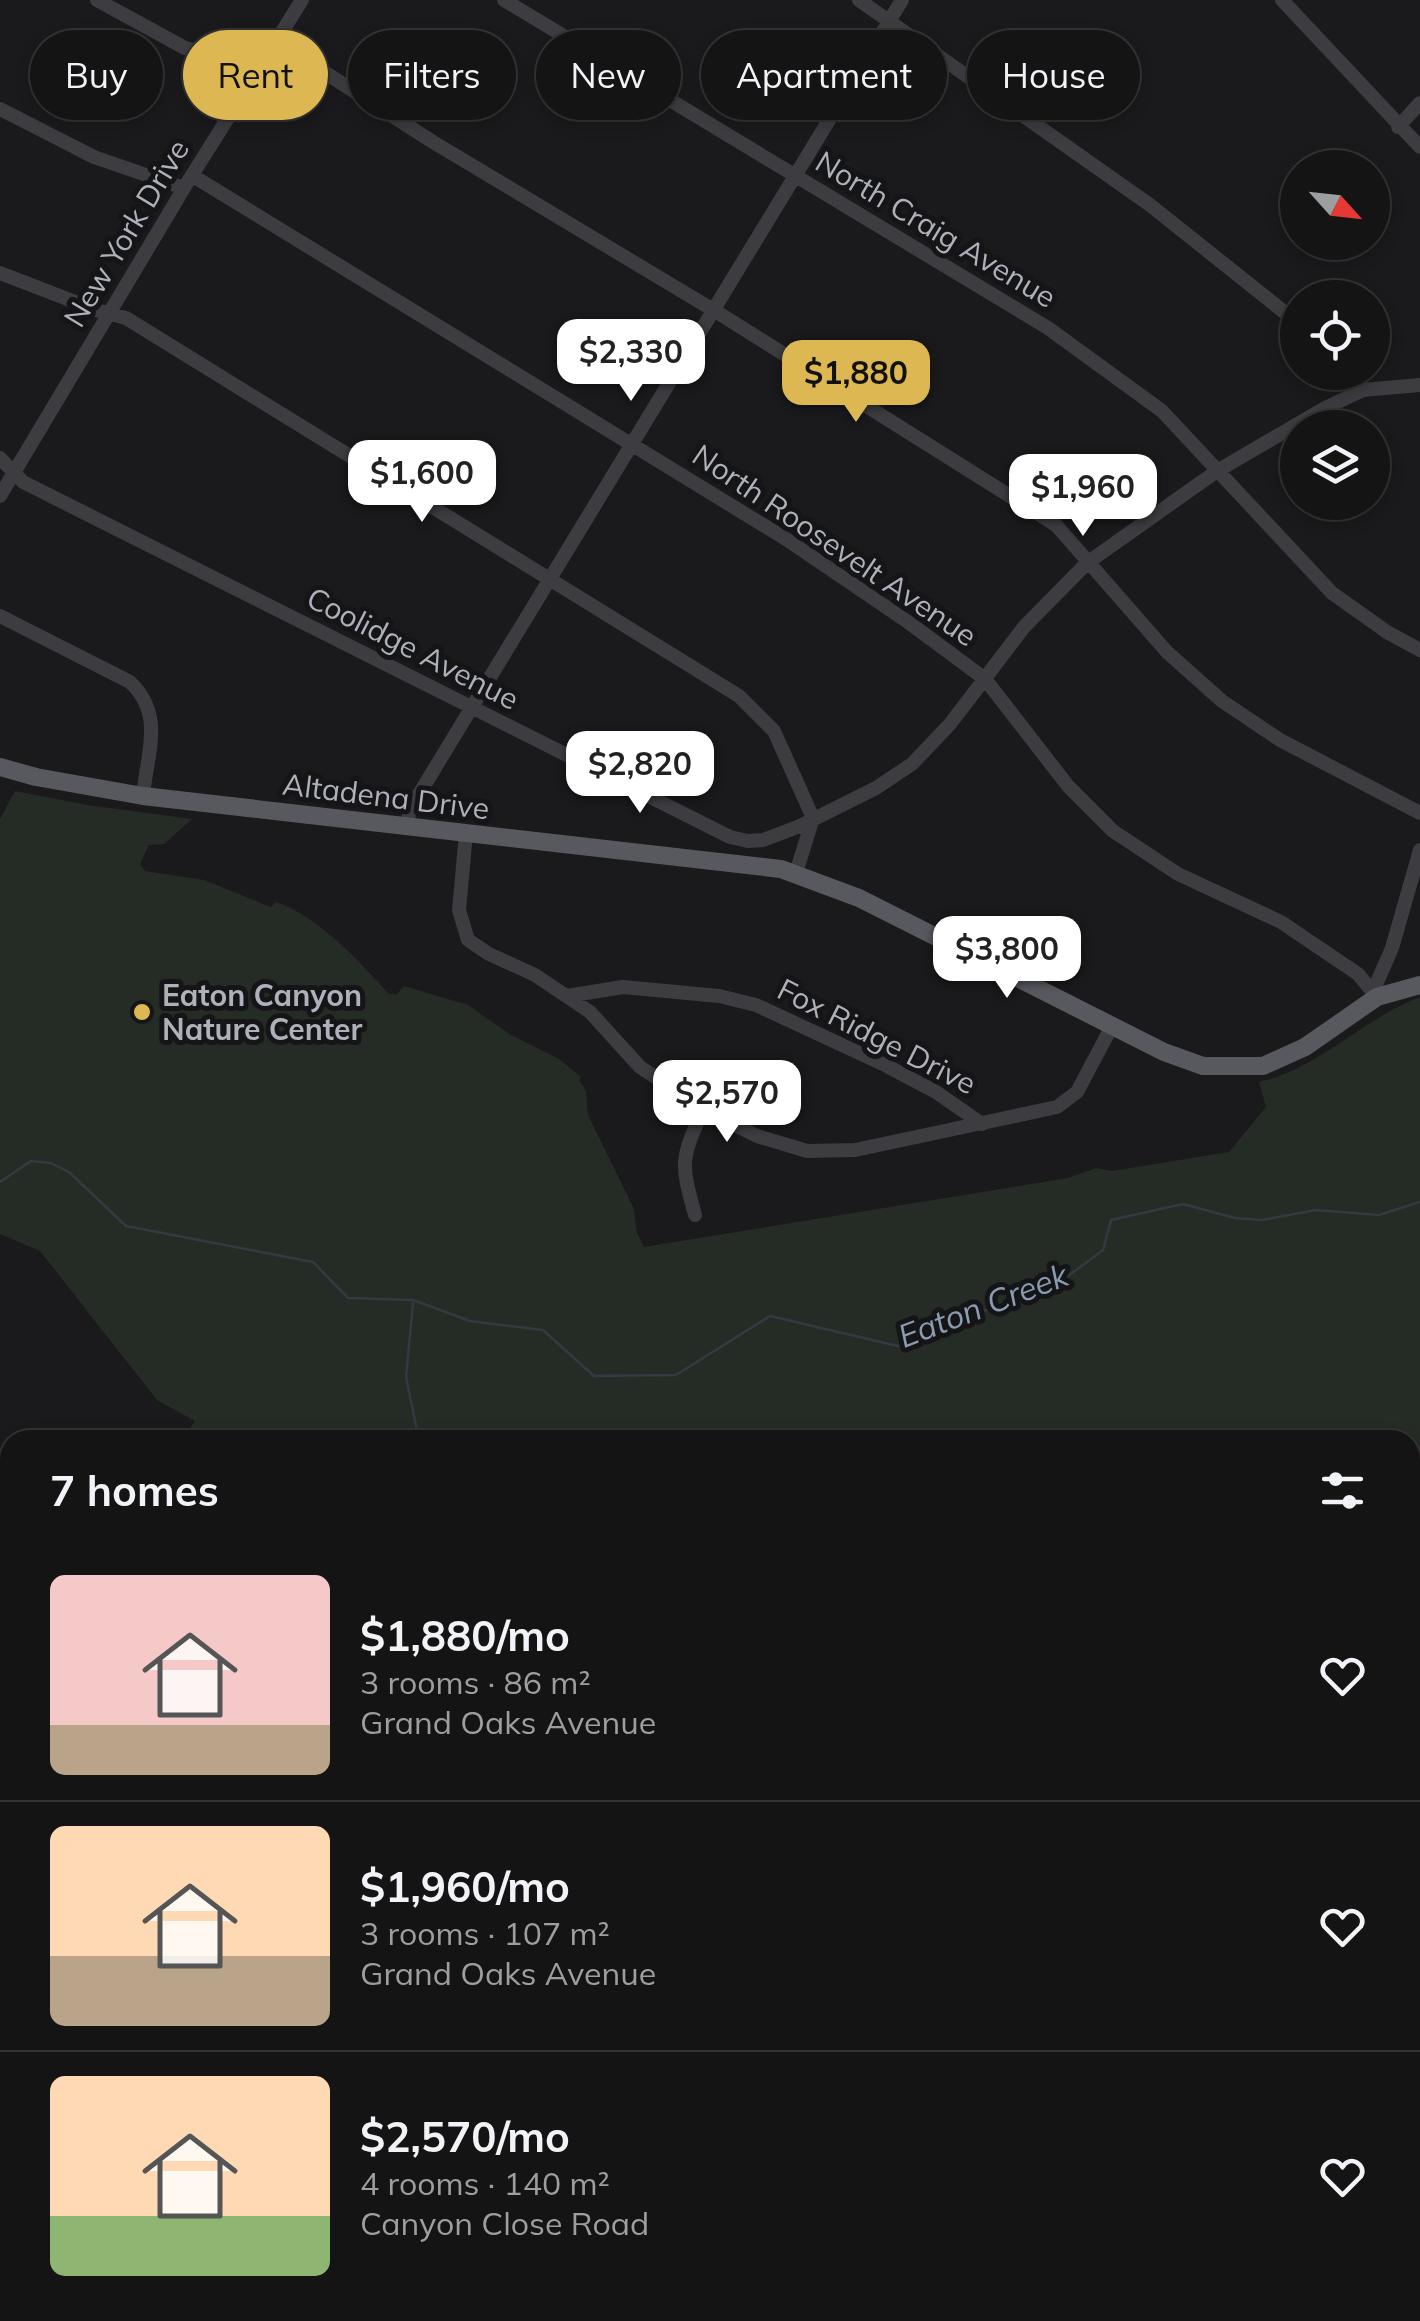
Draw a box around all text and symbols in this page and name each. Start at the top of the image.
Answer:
chip: Buy [30,30,163,120]
chip: Rent [183,30,328,120]
chip: Filters [348,30,516,120]
chip: New [536,30,681,120]
chip: Apartment [701,30,947,120]
chip: House [967,30,1140,120]
street label: New York Drive [55,132,197,334]
street label: North Craig Avenue [809,142,1063,316]
north arrow [1280,150,1390,260]
map controls [1280,150,1390,520]
button: locate [1280,280,1390,390]
pin: $2,330 [550,319,712,404]
text: $2,330 [579,331,683,371]
pin: $1,880 [775,340,937,425]
text: $1,880 [804,352,908,392]
button: layers [1280,410,1390,520]
street label: North Roosevelt Avenue [686,436,984,654]
pin: $1,600 [341,440,503,525]
text: $1,600 [370,452,474,492]
pin: $1,960 [1002,454,1164,539]
text: $1,960 [1031,466,1135,506]
street label: Coolidge Avenue [301,578,525,718]
pin: $2,820 [559,731,721,816]
text: $2,820 [588,743,692,783]
street label: Altadena Drive [281,764,491,828]
pin: $3,800 [926,916,1088,1001]
text: $3,800 [955,928,1059,968]
street label: Fox Ridge Drive [771,970,983,1102]
place label: Eaton Canyon Nature Center [162,976,362,1048]
marker: Eaton Canyon Nature Center [131,1001,153,1023]
pin: $2,570 [646,1060,808,1145]
text: $2,570 [675,1072,779,1112]
water label: Eaton Creek [892,1254,1075,1356]
icon: filters [1315,1463,1370,1518]
text: 7 homes [50,1464,219,1517]
text: $1,880/mo [360,1609,570,1662]
icon: home [130,1615,250,1735]
icon: heart [1315,1648,1370,1703]
text: 3 rooms · 86 m² [360,1662,591,1702]
text: Grand Oaks Avenue [360,1702,656,1742]
text: $1,960/mo [360,1860,570,1913]
icon: home [130,1866,250,1986]
icon: heart [1315,1899,1370,1954]
text: 3 rooms · 107 m² [360,1913,610,1953]
text: Grand Oaks Avenue [360,1953,656,1993]
text: $2,570/mo [360,2110,570,2163]
icon: home [130,2116,250,2236]
icon: heart [1315,2149,1370,2204]
text: 4 rooms · 140 m² [360,2163,610,2203]
text: Canyon Close Road [360,2203,649,2243]

